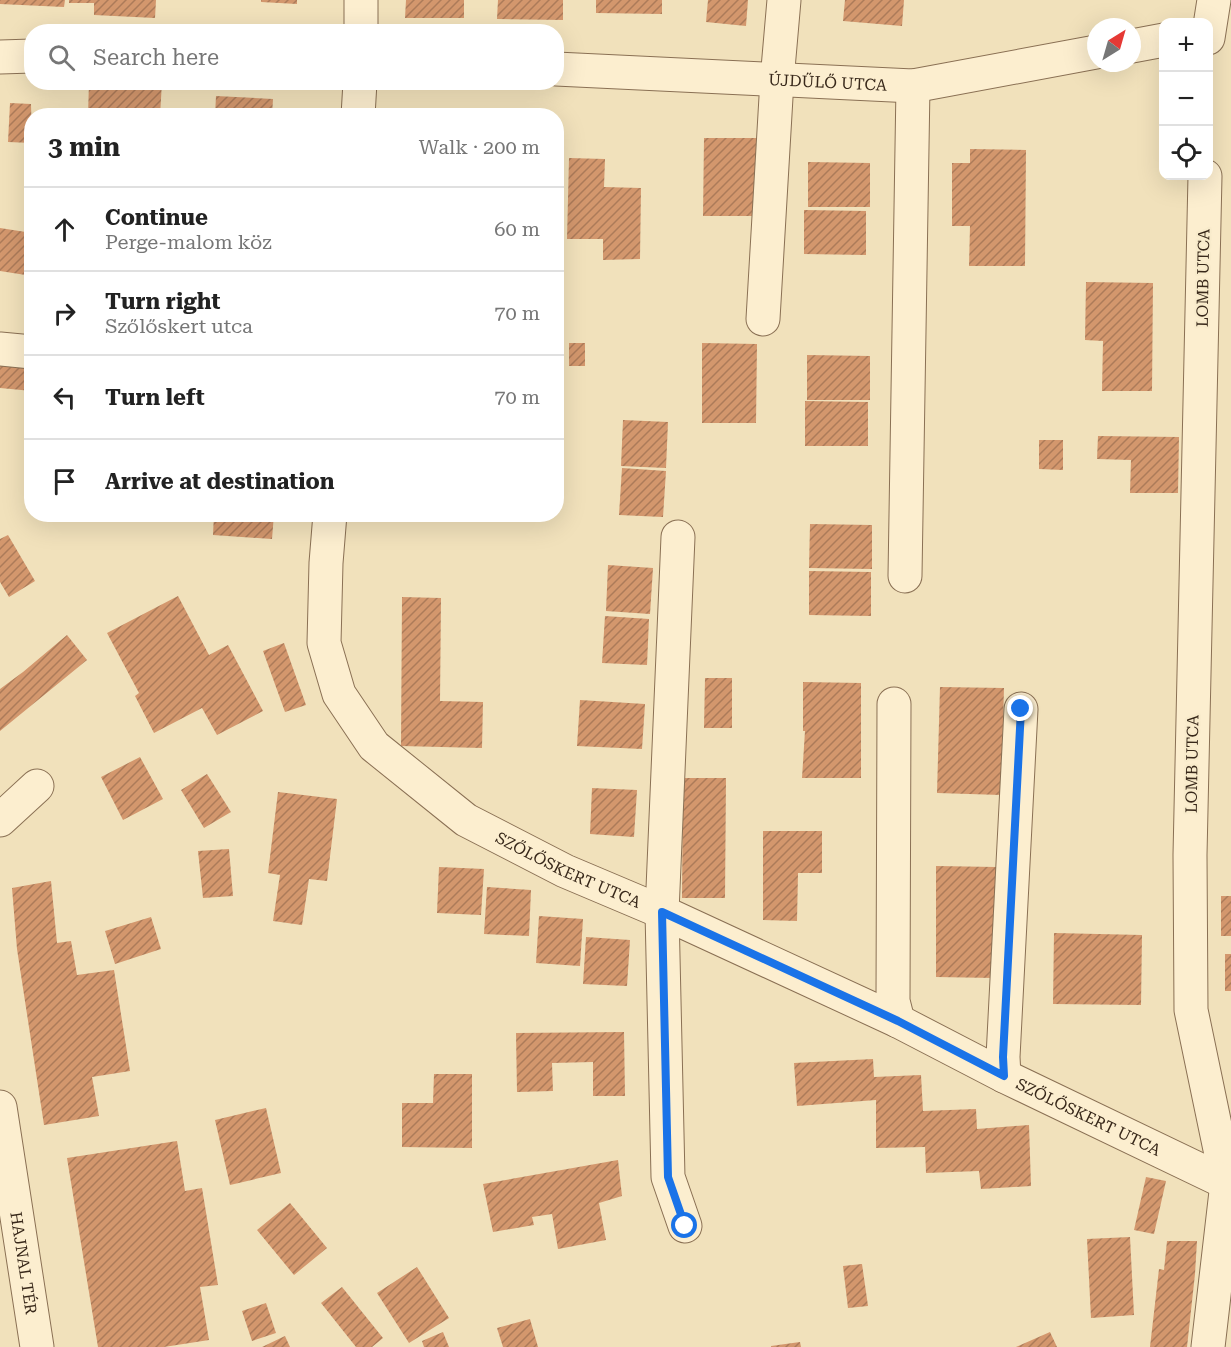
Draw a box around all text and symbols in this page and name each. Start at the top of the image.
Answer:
north arrow [1087,18,1141,72]
map controls [1159,18,1213,180]
button: + [1159,18,1213,72]
search box [24,24,564,90]
icon: search [45,41,78,74]
text: Search here [93,45,219,70]
street label: ÚJDŰLŐ UTCA [768,70,888,94]
button: − [1159,72,1213,126]
button: locate [1159,126,1213,180]
text: 3 min [48,132,120,162]
text: Walk · 200 m [419,135,540,159]
text: Continue [105,205,208,230]
icon: ahead [48,213,81,246]
text: 60 m [494,217,540,241]
street label: LOMB UTCA [1193,228,1213,327]
text: Perge-malom köz [105,230,272,254]
text: Turn right [105,289,220,314]
icon: right [48,297,81,330]
text: 70 m [494,301,540,325]
text: Szőlőskert utca [105,314,253,338]
icon: left [48,381,81,414]
text: Turn left [105,385,205,410]
text: 70 m [494,385,540,409]
icon: arrive [48,465,81,498]
text: Arrive at destination [105,469,334,494]
route end [1007,695,1033,721]
street label: LOMB UTCA [1182,714,1202,813]
street label: SZŐLŐSKERT UTCA [493,827,645,912]
street label: SZŐLŐSKERT UTCA [1013,1074,1165,1160]
street label: HAJNAL TÉR [7,1210,41,1316]
route start [671,1212,697,1238]

